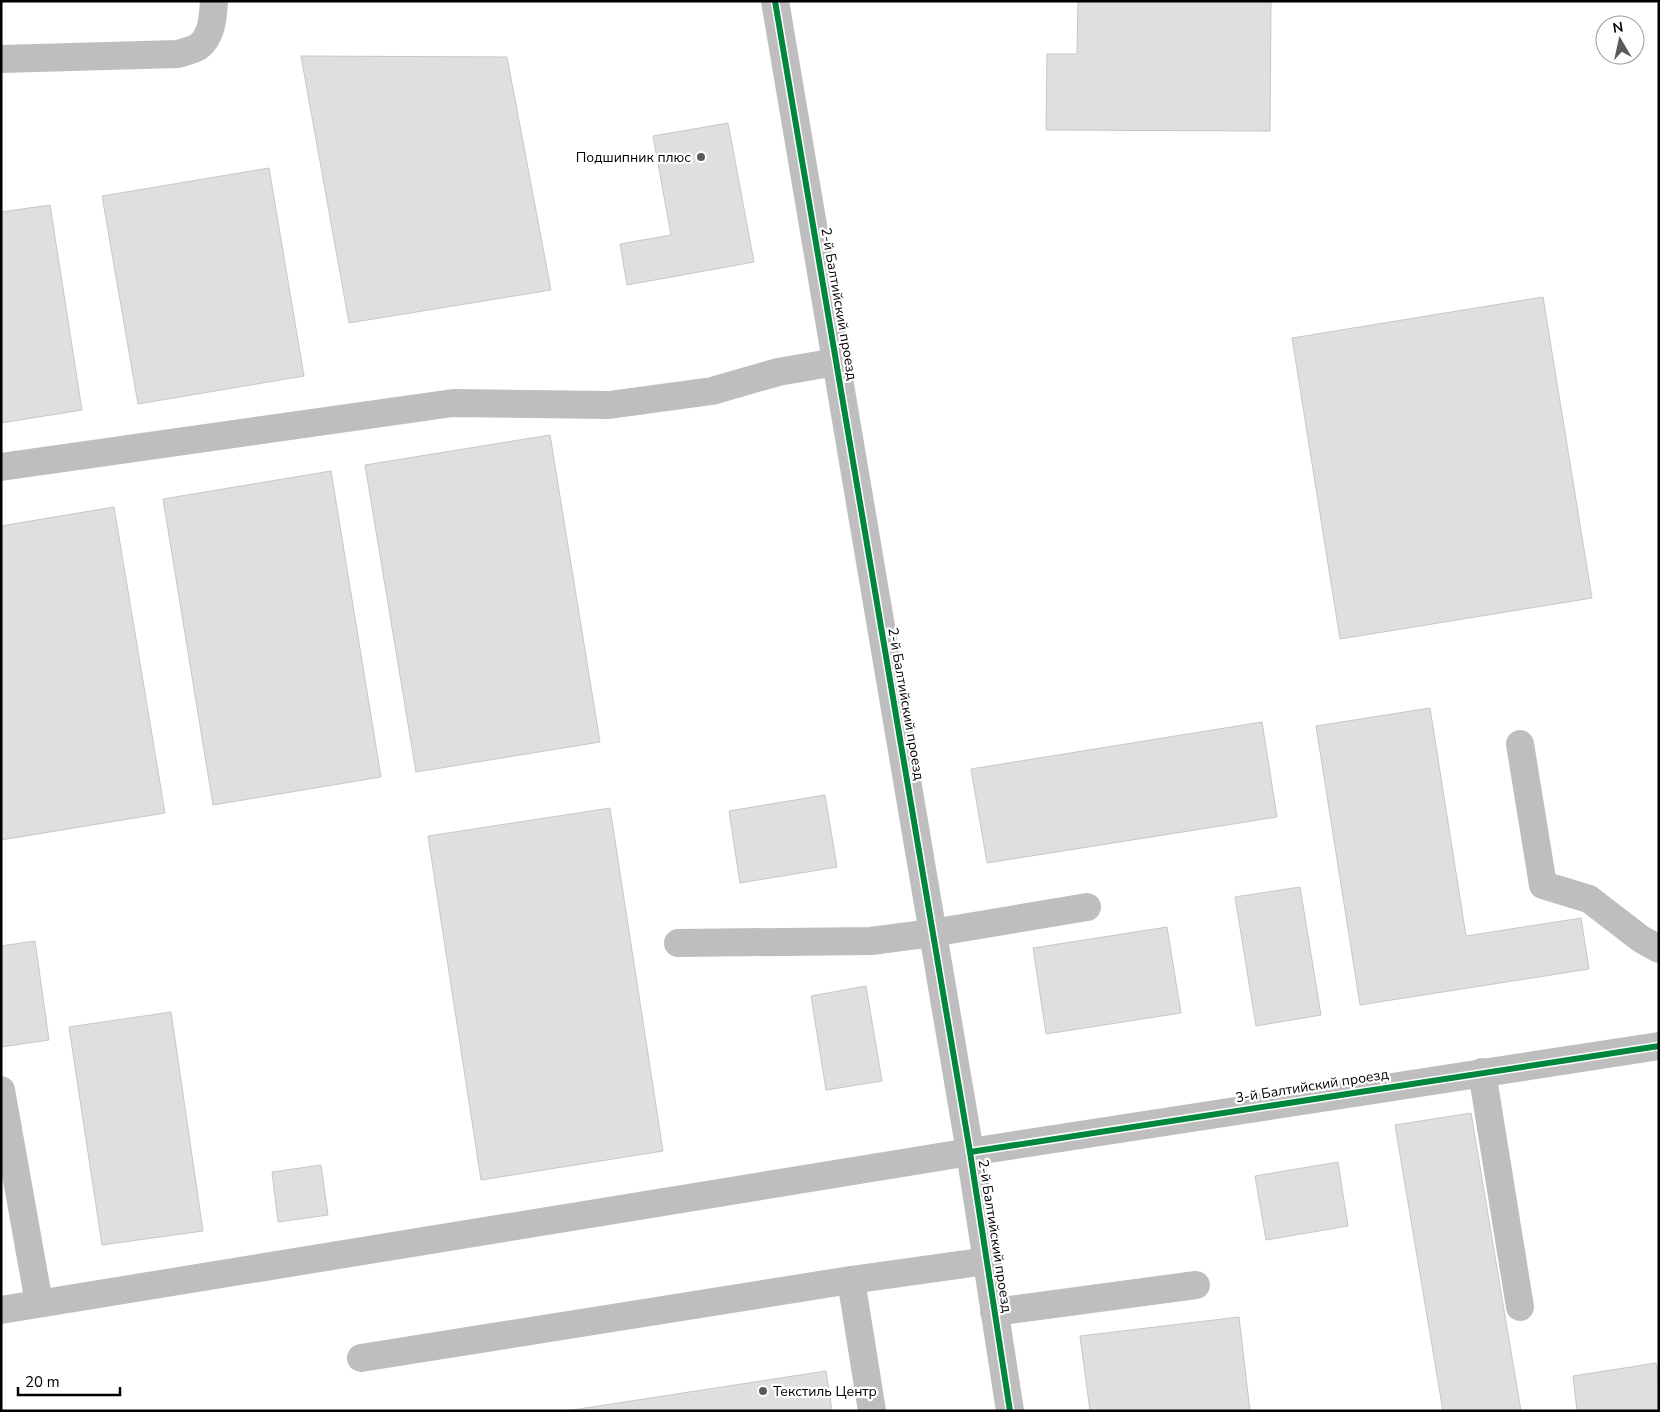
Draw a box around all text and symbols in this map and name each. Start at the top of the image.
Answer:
north arrow [1595,15,1645,65]
text: N [1611,17,1625,38]
place label: Подшипник плюс [576,148,691,167]
marker: Подшипник плюс [695,151,707,163]
street label: 2-й Балтийский проезд [816,226,862,382]
street label: 2-й Балтийский проезд [883,626,929,782]
street label: 3-й Балтийский проезд [1234,1065,1390,1107]
street label: 2-й Балтийский проезд [974,1158,1016,1314]
scale bar [18,1364,120,1396]
text: 20 m [25,1372,60,1392]
place label: Текстиль Центр [773,1382,877,1401]
marker: Текстиль Центр [757,1385,769,1397]

